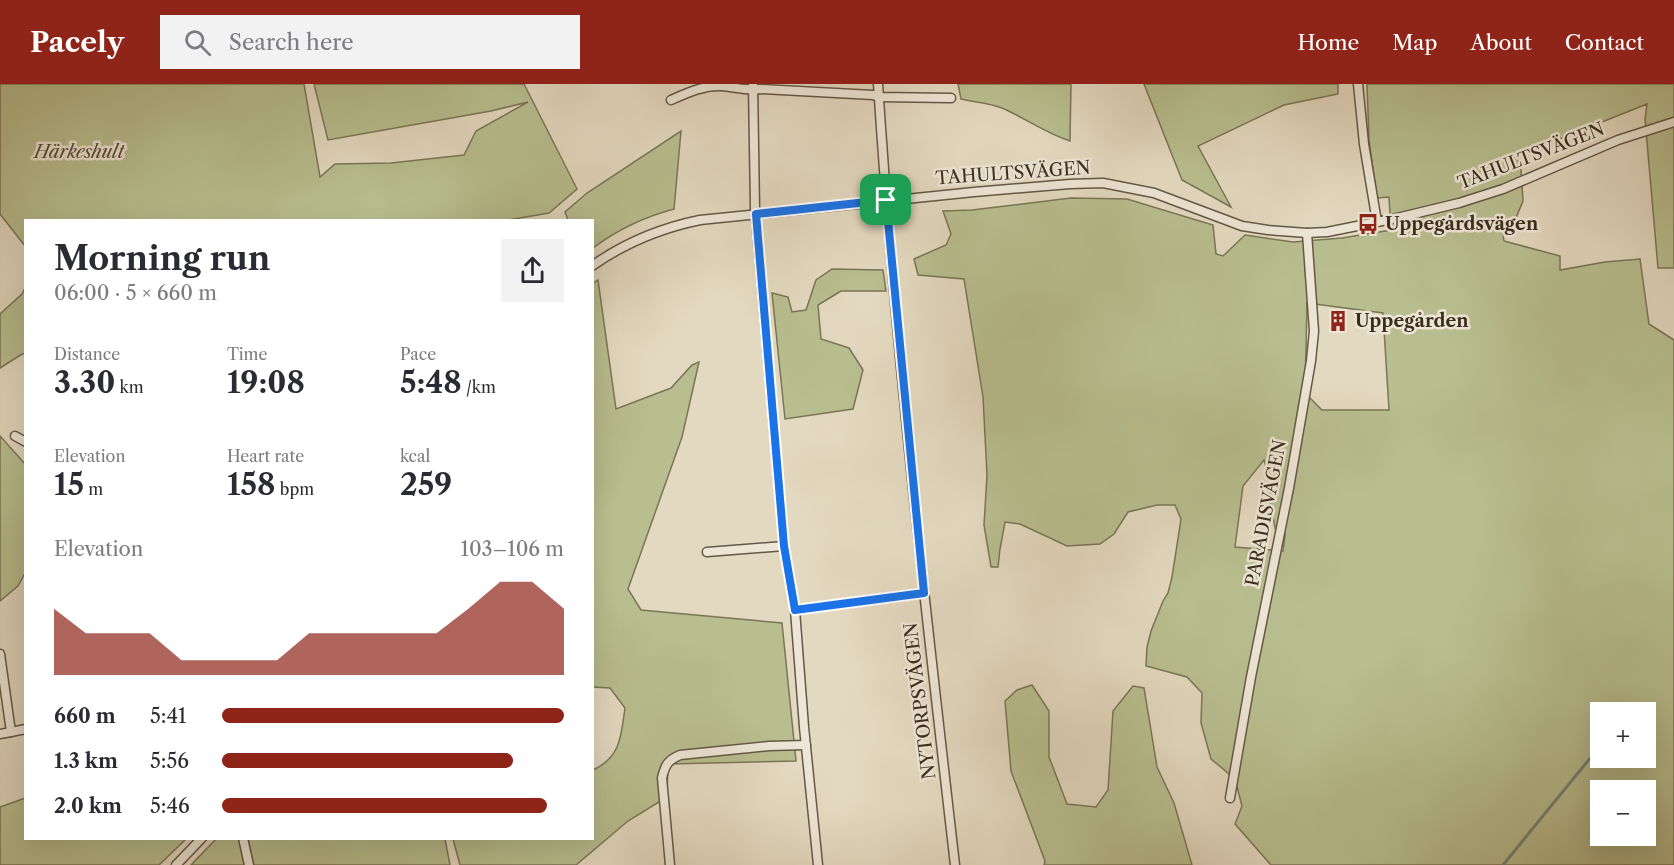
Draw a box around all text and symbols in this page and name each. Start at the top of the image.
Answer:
search box [160,15,580,69]
text: Pacely [30,25,124,59]
icon: search [181,26,214,59]
text: Search here [229,29,354,56]
text: Home [1298,30,1359,55]
text: Map [1392,30,1437,55]
text: About [1470,30,1532,55]
text: Contact [1565,30,1644,55]
street label: TAHULTSVÄGEN [1454,117,1608,194]
park label: Härkeshult [32,141,126,163]
street label: TAHULTSVÄGEN [935,156,1091,189]
pin [860,174,911,225]
icon: arrive [869,183,902,216]
bus stop icon: Uppegårdsvägen [1356,212,1380,236]
place label: Uppegårdsvägen [1385,213,1539,235]
text: Morning run [54,238,270,279]
button: share [501,239,564,302]
text: 06:00 · 5 × 660 m [54,281,217,305]
building icon: Uppegården [1326,309,1350,333]
place label: Uppegården [1355,310,1469,332]
text: Distance [54,344,120,364]
text: Time [227,344,267,364]
text: Pace [400,344,436,364]
text: 3.30 [54,364,115,401]
text: 19:08 [227,364,305,401]
text: 5:48 [400,364,462,401]
text: km [115,377,144,397]
text: /km [462,377,496,397]
street label: PARADISVÄGEN [1240,438,1291,588]
text: Elevation [54,446,125,466]
text: Heart rate [227,446,304,466]
text: kcal [400,446,430,466]
text: 15 [54,466,84,503]
text: 158 [227,466,276,503]
text: 259 [400,466,452,503]
text: m [84,479,103,499]
text: bpm [276,479,314,499]
text: Elevation [54,537,143,561]
text: 103–106 m [461,537,564,561]
street label: NYTORPSVÄGEN [898,621,941,781]
map controls [1590,702,1656,846]
button: + [1590,702,1656,768]
text: 660 m [54,704,116,728]
text: 5:41 [150,704,186,728]
text: 1.3 km [54,749,118,773]
text: 5:56 [150,749,189,773]
button: − [1590,780,1656,846]
text: 2.0 km [54,794,122,818]
text: 5:46 [150,794,190,818]

